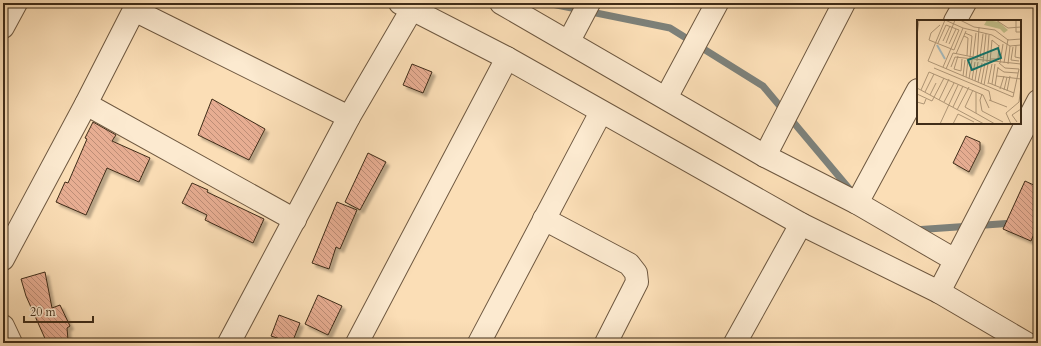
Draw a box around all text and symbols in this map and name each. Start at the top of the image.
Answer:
inset map [917,20,1021,124]
scale bar [24,298,93,324]
text: 20 m [30,304,57,320]

